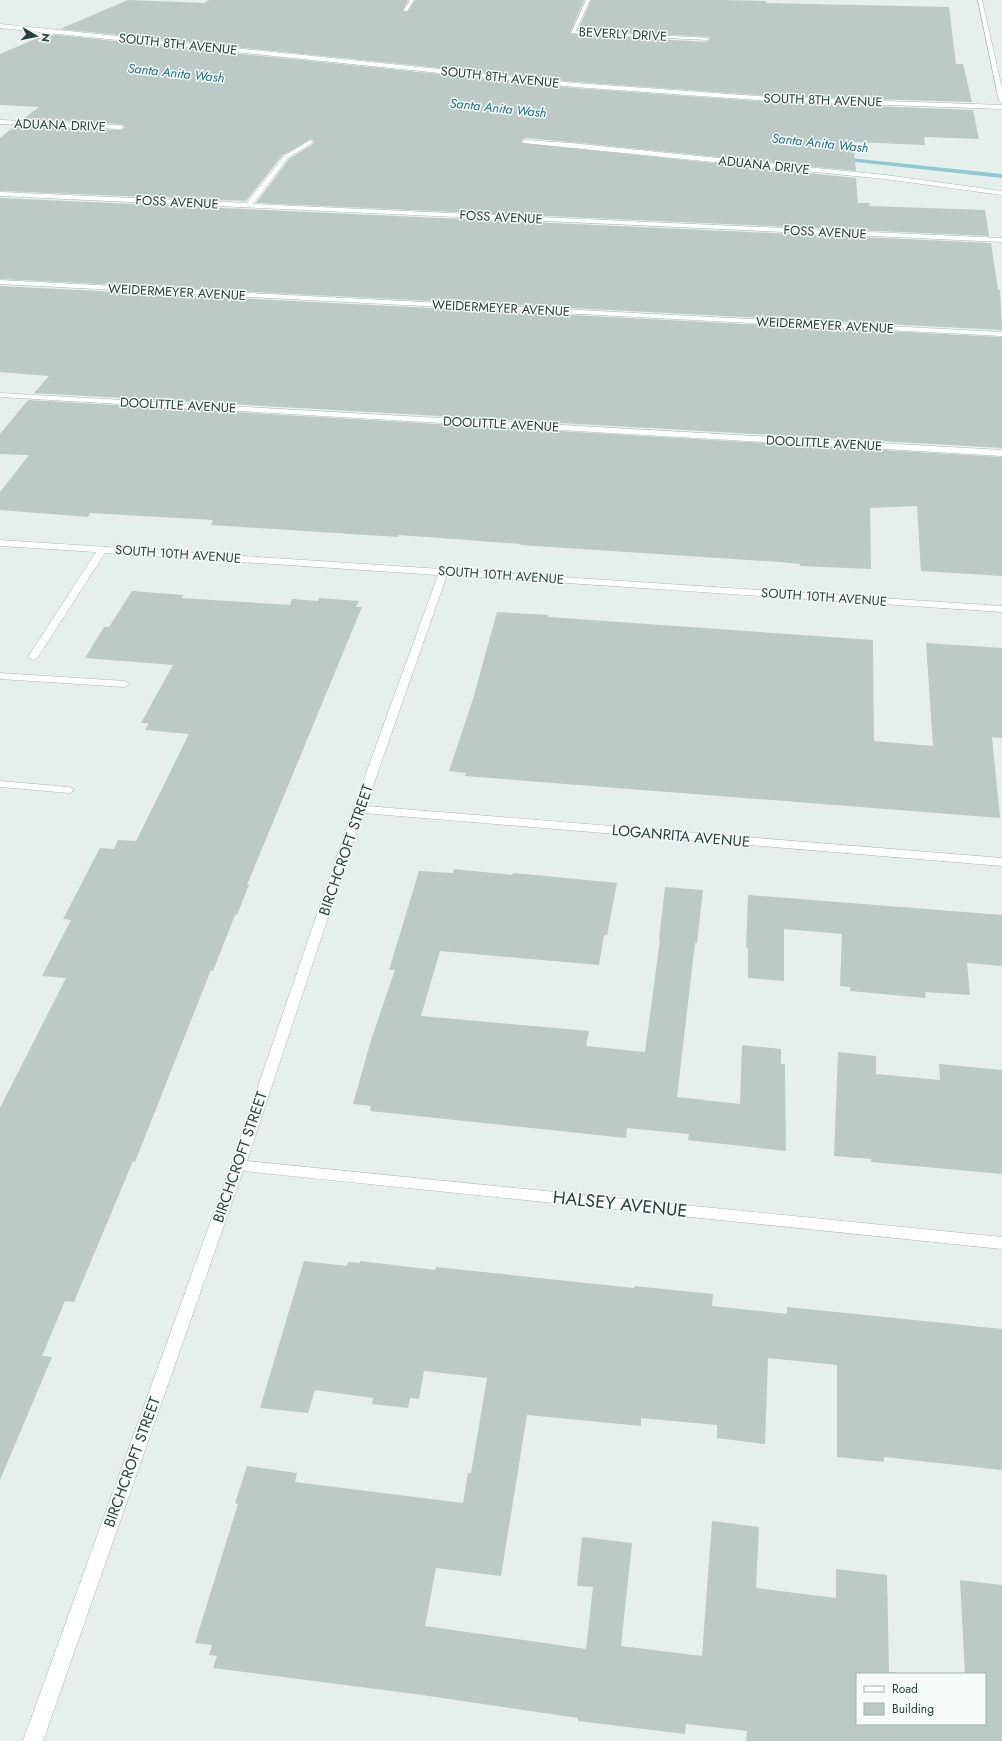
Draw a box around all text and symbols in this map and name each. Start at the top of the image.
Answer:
north arrow [16,16,56,56]
street label: BEVERLY DRIVE [578,22,668,46]
street label: SOUTH 8TH AVENUE [118,28,238,60]
text: N [37,32,54,43]
water label: Santa Anita Wash [127,58,226,88]
street label: SOUTH 8TH AVENUE [440,61,560,93]
street label: SOUTH 8TH AVENUE [763,88,883,112]
water label: Santa Anita Wash [449,93,548,123]
street label: ADUANA DRIVE [14,114,106,136]
water label: Santa Anita Wash [771,128,870,158]
street label: ADUANA DRIVE [717,151,811,179]
street label: FOSS AVENUE [135,190,219,214]
street label: FOSS AVENUE [459,205,543,229]
street label: FOSS AVENUE [783,220,867,244]
street label: WEIDERMEYER AVENUE [108,279,246,305]
street label: WEIDERMEYER AVENUE [432,295,570,321]
street label: WEIDERMEYER AVENUE [756,312,894,338]
street label: DOOLITTLE AVENUE [119,392,237,418]
street label: DOOLITTLE AVENUE [442,411,560,437]
street label: DOOLITTLE AVENUE [765,430,883,456]
street label: SOUTH 10TH AVENUE [114,540,242,568]
street label: SOUTH 10TH AVENUE [437,561,565,589]
street label: SOUTH 10TH AVENUE [760,583,888,611]
street label: BIRCHCROFT STREET [313,781,379,919]
street label: LOGANRITA AVENUE [611,819,751,853]
street label: BIRCHCROFT STREET [207,1088,273,1226]
street label: HALSEY AVENUE [551,1184,689,1224]
street label: BIRCHCROFT STREET [98,1394,166,1530]
legend [856,1673,986,1725]
text: Road [892,1680,918,1698]
text: Building [892,1700,934,1718]

